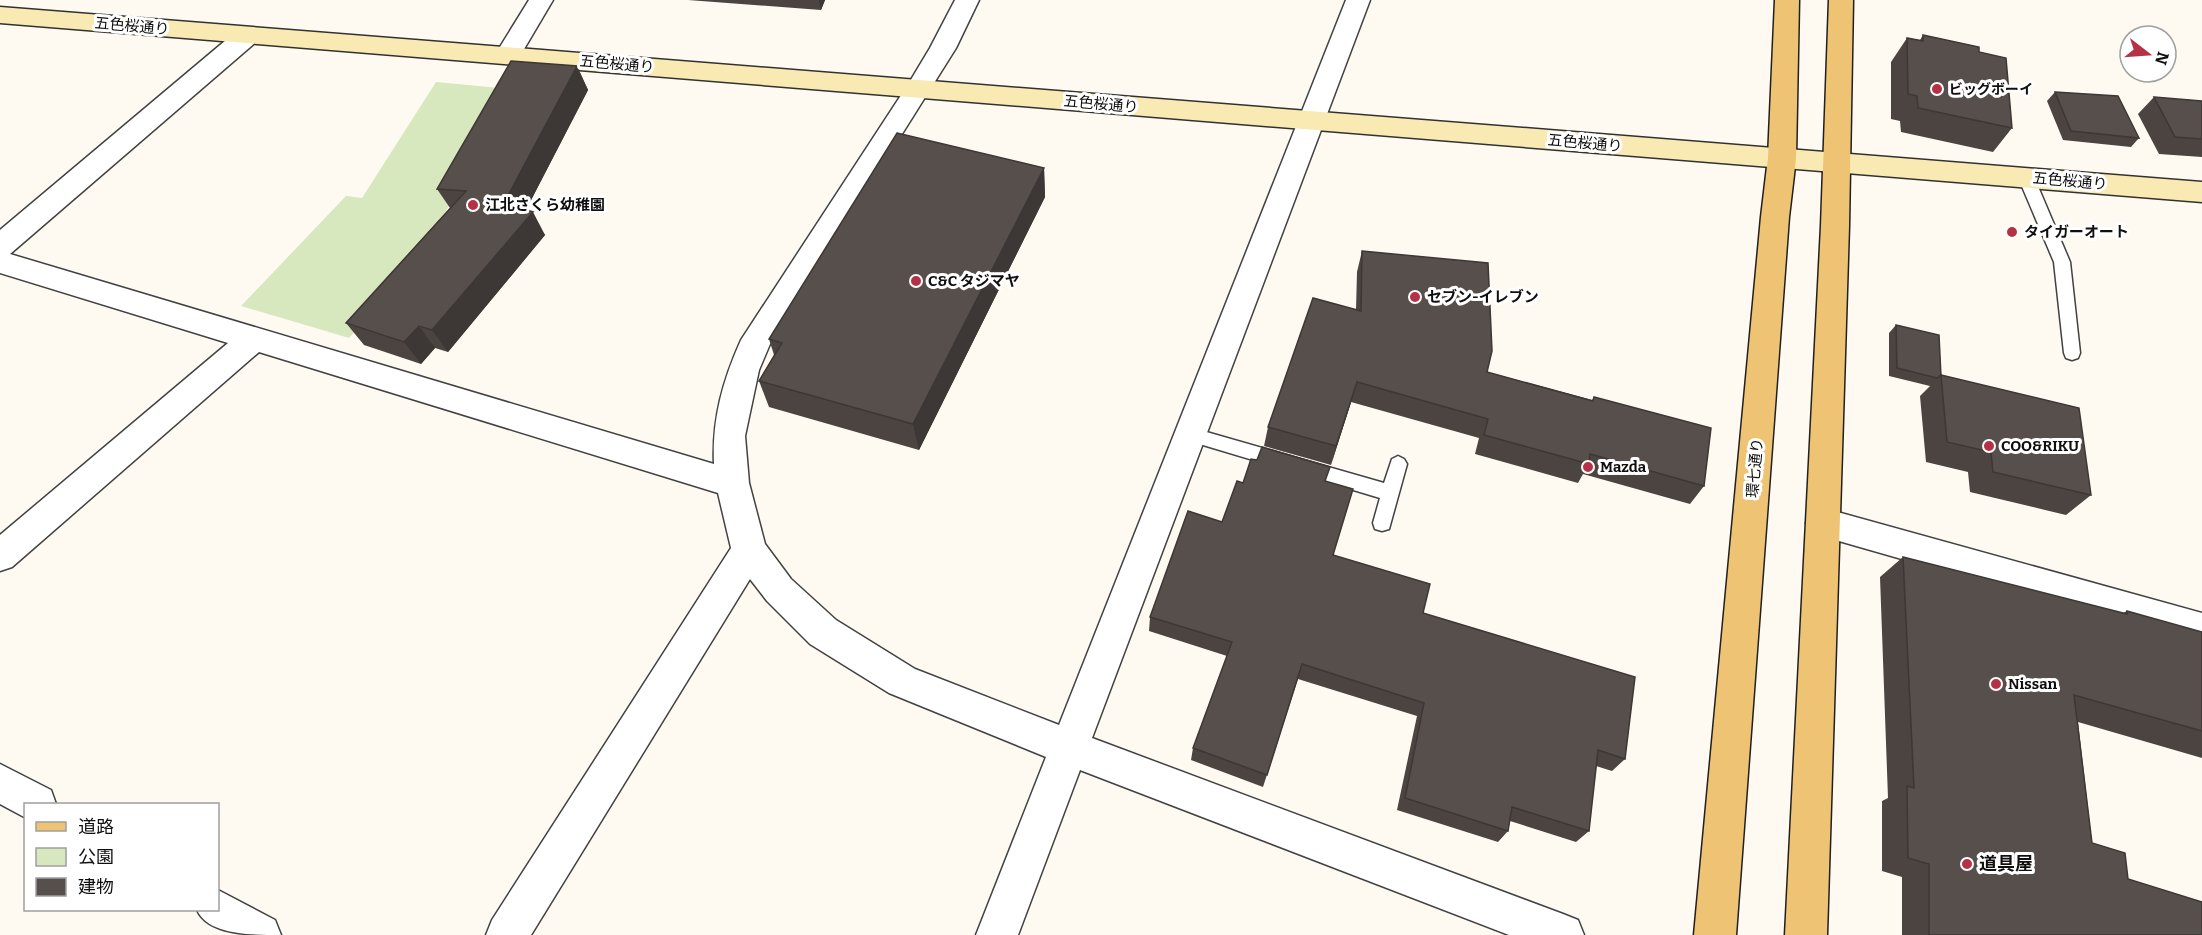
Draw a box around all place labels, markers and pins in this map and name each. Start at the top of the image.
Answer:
place label: ビッグボーイ [1949,81,2033,98]
marker: ビッグボーイ [1930,82,1944,96]
place label: 江北さくら幼稚園 [485,196,605,214]
marker: 江北さくら幼稚園 [466,198,480,212]
place label: タイガーオート [2024,223,2129,241]
marker: タイガーオート [2005,225,2019,239]
place label: C&C タジマヤ [928,272,1020,290]
marker: C&C タジマヤ [909,274,923,288]
place label: セブン-イレブン [1427,288,1539,306]
marker: セブン-イレブン [1408,290,1422,304]
place label: COO&RIKU [2001,437,2079,455]
marker: COO&RIKU [1982,439,1996,453]
place label: Mazda [1600,458,1647,476]
marker: Mazda [1581,460,1595,474]
place label: Nissan [2008,675,2058,693]
marker: Nissan [1989,677,2003,691]
place label: 道具屋 [1979,853,2033,875]
marker: 道具屋 [1960,857,1974,871]

